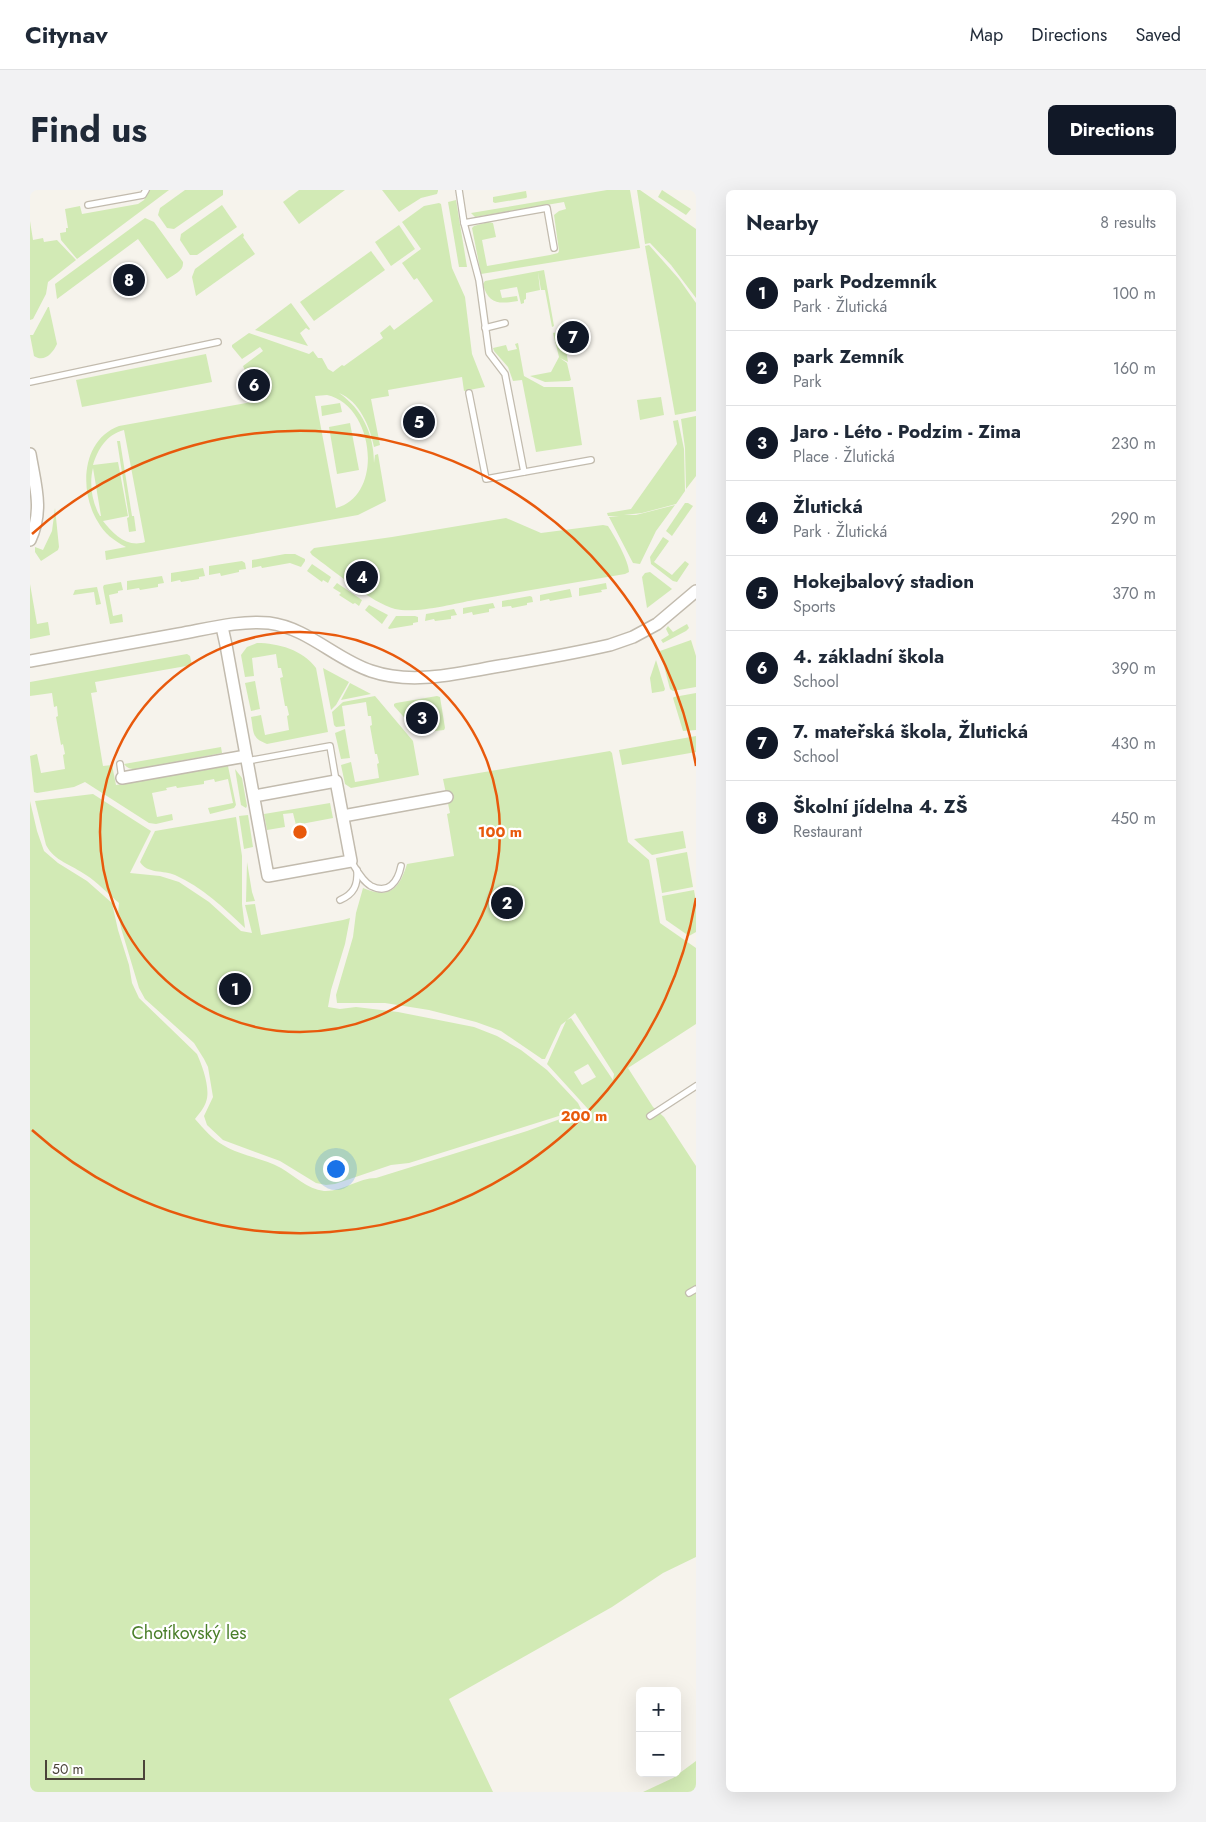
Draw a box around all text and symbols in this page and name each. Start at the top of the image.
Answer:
text: Citynav [25,17,108,52]
text: Map [970,22,1003,48]
text: Directions [1031,22,1107,48]
text: Saved [1135,22,1181,48]
text: Find us [30,105,147,155]
button: Directions [1048,105,1176,155]
text: Nearby [746,208,818,238]
text: 8 results [1100,211,1156,234]
pin: 8 [113,261,145,299]
text: park Podzemník [793,268,937,295]
text: 1 [758,282,766,305]
text: 100 m [1112,282,1156,305]
text: Park · Žlutická [793,295,887,318]
pin: 7 [557,318,589,356]
text: park Zemník [793,343,904,370]
text: 2 [757,357,767,380]
text: 160 m [1113,357,1156,380]
pin: 6 [238,366,270,404]
text: Park [793,370,822,393]
pin: 5 [403,403,435,441]
text: Jaro - Léto - Podzim - Zima [793,418,1021,445]
text: 3 [757,432,767,455]
text: 230 m [1111,432,1156,455]
text: Place · Žlutická [793,445,895,468]
text: Žlutická [793,493,863,520]
text: 4 [756,507,768,530]
text: 290 m [1111,507,1156,530]
text: Park · Žlutická [793,520,887,543]
pin: 4 [346,558,378,596]
text: Hokejbalový stadion [793,568,974,595]
text: 5 [757,582,767,605]
text: 370 m [1112,582,1156,605]
text: Sports [793,595,835,618]
text: 4. základní škola [793,643,944,670]
text: 6 [757,657,767,680]
text: 390 m [1111,657,1156,680]
text: School [793,670,839,693]
pin: 3 [406,699,438,737]
text: 7. mateřská škola, Žlutická [793,718,1028,745]
text: 7 [757,732,767,755]
text: 430 m [1111,732,1156,755]
text: School [793,745,839,768]
text: Školní jídelna 4. ZŠ [793,793,968,820]
text: 8 [757,807,767,830]
text: 450 m [1111,807,1156,830]
text: Restaurant [793,820,862,843]
text: 100 m [478,821,522,843]
centre of rings [291,823,309,841]
pin: 2 [491,884,523,922]
pin: 1 [219,970,251,1008]
text: 200 m [561,1105,607,1127]
your location [323,1156,349,1182]
park label: Chotíkovský les [131,1620,247,1646]
map controls [636,1687,681,1777]
button: + [636,1687,681,1732]
button: − [636,1732,681,1777]
scale bar [45,1757,145,1780]
text: 50 m [52,1759,83,1779]

